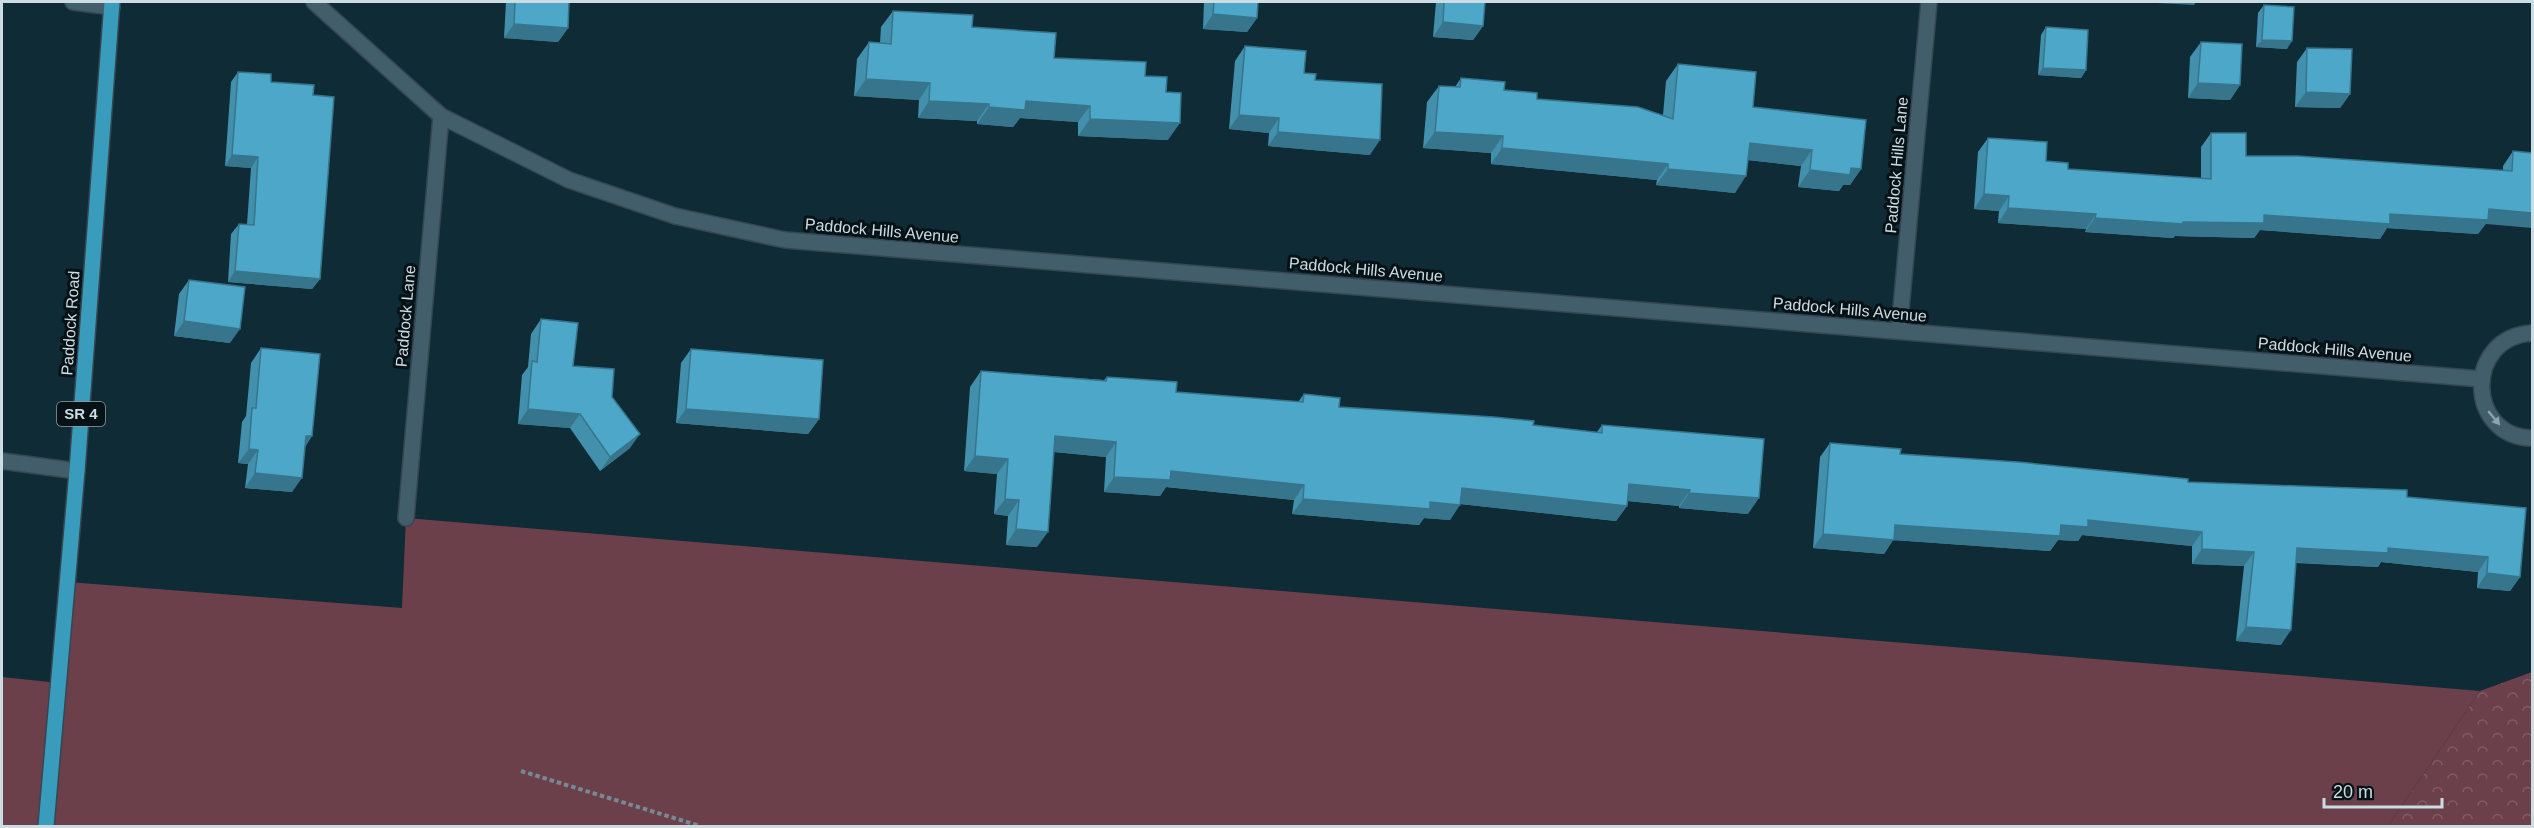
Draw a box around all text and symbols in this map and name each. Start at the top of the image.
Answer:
street label: Paddock Hills Lane [1882,96,1911,234]
street label: Paddock Hills Avenue [804,215,960,246]
street label: Paddock Hills Avenue [1288,254,1444,285]
street label: Paddock Lane [393,264,418,368]
street label: Paddock Road [58,270,83,376]
street label: Paddock Hills Avenue [1772,294,1928,325]
street label: Paddock Hills Avenue [2257,334,2413,365]
road number: SR 4 [57,402,105,426]
one-way arrow [2488,411,2501,426]
scale bar [2324,771,2442,809]
text: 20 m [2333,782,2373,802]

